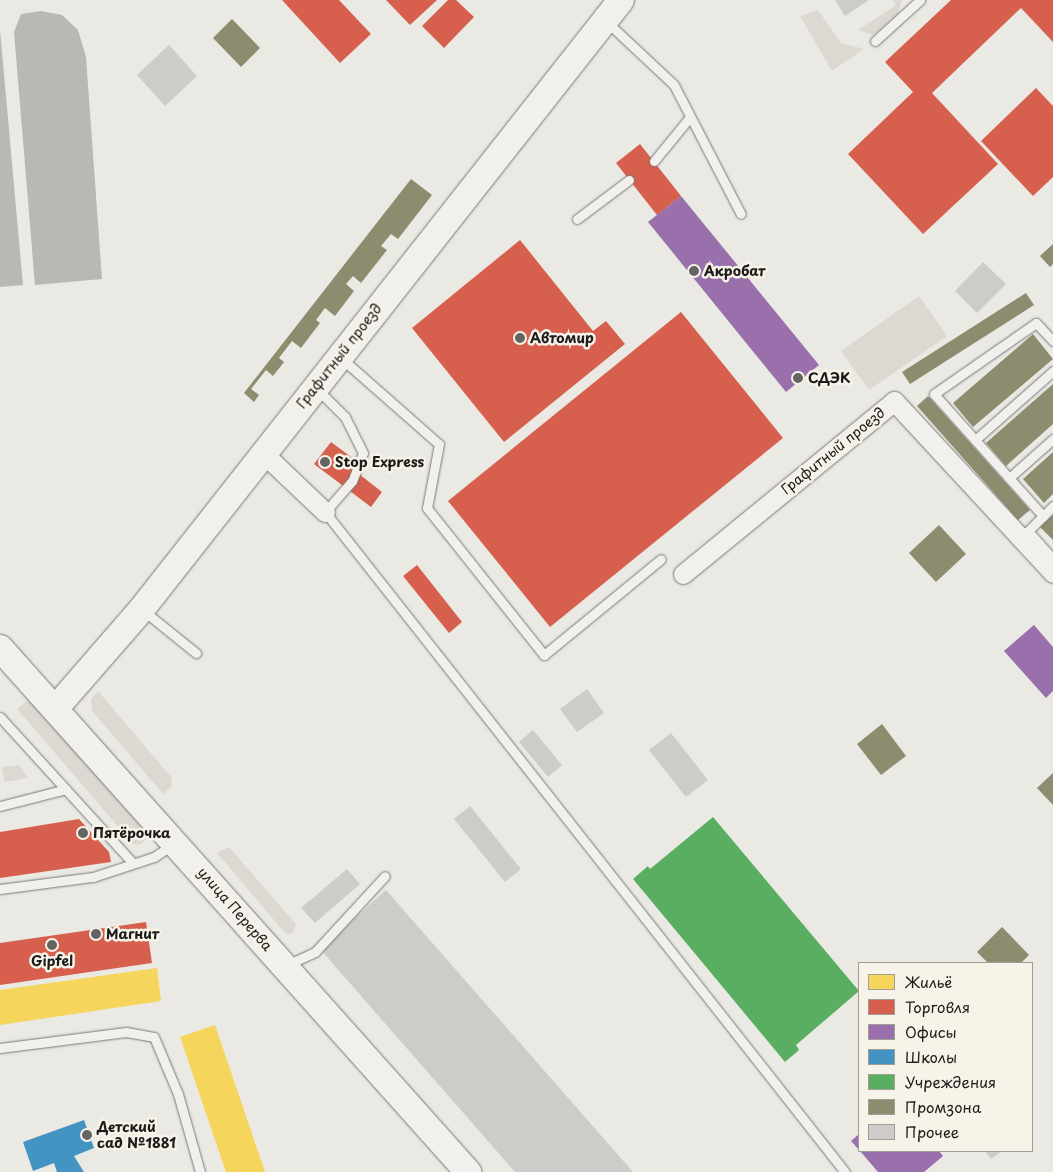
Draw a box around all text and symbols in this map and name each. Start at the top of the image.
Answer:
place label: Акробат [704,263,766,279]
marker: Акробат [688,265,700,277]
street label: Графитный проезд [293,300,385,412]
place label: Автомир [530,330,594,346]
marker: Автомир [514,332,526,344]
place label: СДЭК [808,370,850,386]
marker: СДЭК [792,372,804,384]
street label: Графитный проезд [778,404,888,498]
place label: Stop Express [335,454,424,470]
marker: Stop Express [319,456,331,468]
place label: Пятёрочка [93,825,171,841]
marker: Пятёрочка [77,827,89,839]
street label: улица Перерва [194,863,276,955]
place label: Магнит [106,926,159,942]
marker: Магнит [90,928,102,940]
marker: Gipfel [46,939,58,951]
place label: Gipfel [31,953,73,969]
legend [858,962,1033,1152]
text: Жильё [905,970,952,993]
text: Торговля [905,995,970,1018]
text: Офисы [905,1020,957,1043]
text: Школы [905,1045,957,1068]
text: Учреждения [905,1070,996,1093]
text: Промзона [905,1095,981,1118]
place label: Детский сад №1881 [97,1119,176,1152]
text: Прочее [905,1120,959,1143]
marker: Детский сад №1881 [81,1129,93,1141]

